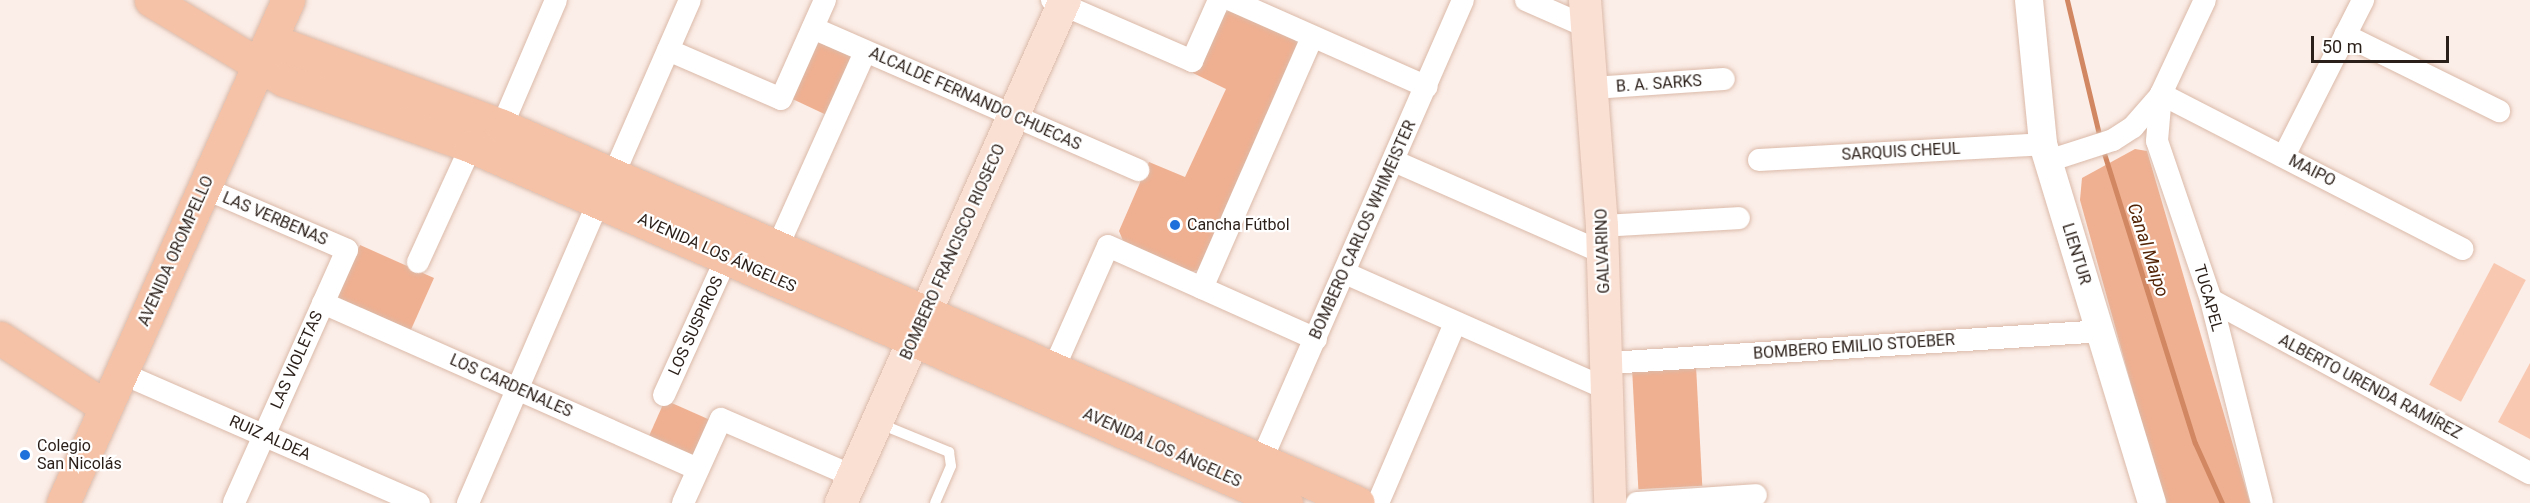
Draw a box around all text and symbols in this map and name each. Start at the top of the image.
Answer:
scale bar [2314,24,2452,62]
text: 50 m [2322,36,2362,57]
street label: ALCALDE FERNANDO CHUECAS [866,43,1084,155]
street label: B. A. SARKS [1615,71,1703,97]
street label: BOMBERO CARLOS WHIMEISTER [1306,118,1420,342]
street label: SARQUIS CHEUL [1841,139,1961,165]
street label: BOMBERO FRANCISCO RIOSECO [897,141,1009,363]
street label: MAIPO [2285,151,2339,191]
street label: AVENIDA OROMPELLO [134,173,218,329]
street label: LAS VERBENAS [220,188,330,250]
water label: Canal Maipo [2123,200,2173,300]
street label: GALVARINO [1592,208,1614,294]
street label: AVENIDA LOS ÁNGELES [635,209,799,297]
place label: Cancha Fútbol [1187,215,1290,235]
marker: Cancha Fútbol [1168,218,1182,232]
street label: LIENTUR [2058,221,2094,287]
street label: TUCAPEL [2189,262,2227,334]
street label: LOS SUSPIROS [665,274,727,378]
street label: LAS VIOLETAS [267,308,327,412]
street label: BOMBERO EMILIO STOEBER [1753,330,1955,364]
street label: ALBERTO URENDA RAMÍREZ [2275,331,2465,443]
street label: LOS CARDENALES [447,350,575,422]
street label: AVENIDA LOS ÁNGELES [1080,404,1244,492]
street label: RUIZ ALDEA [226,411,314,465]
place label: Colegio San Nicolás [37,436,122,474]
marker: Colegio San Nicolás [18,448,32,462]

